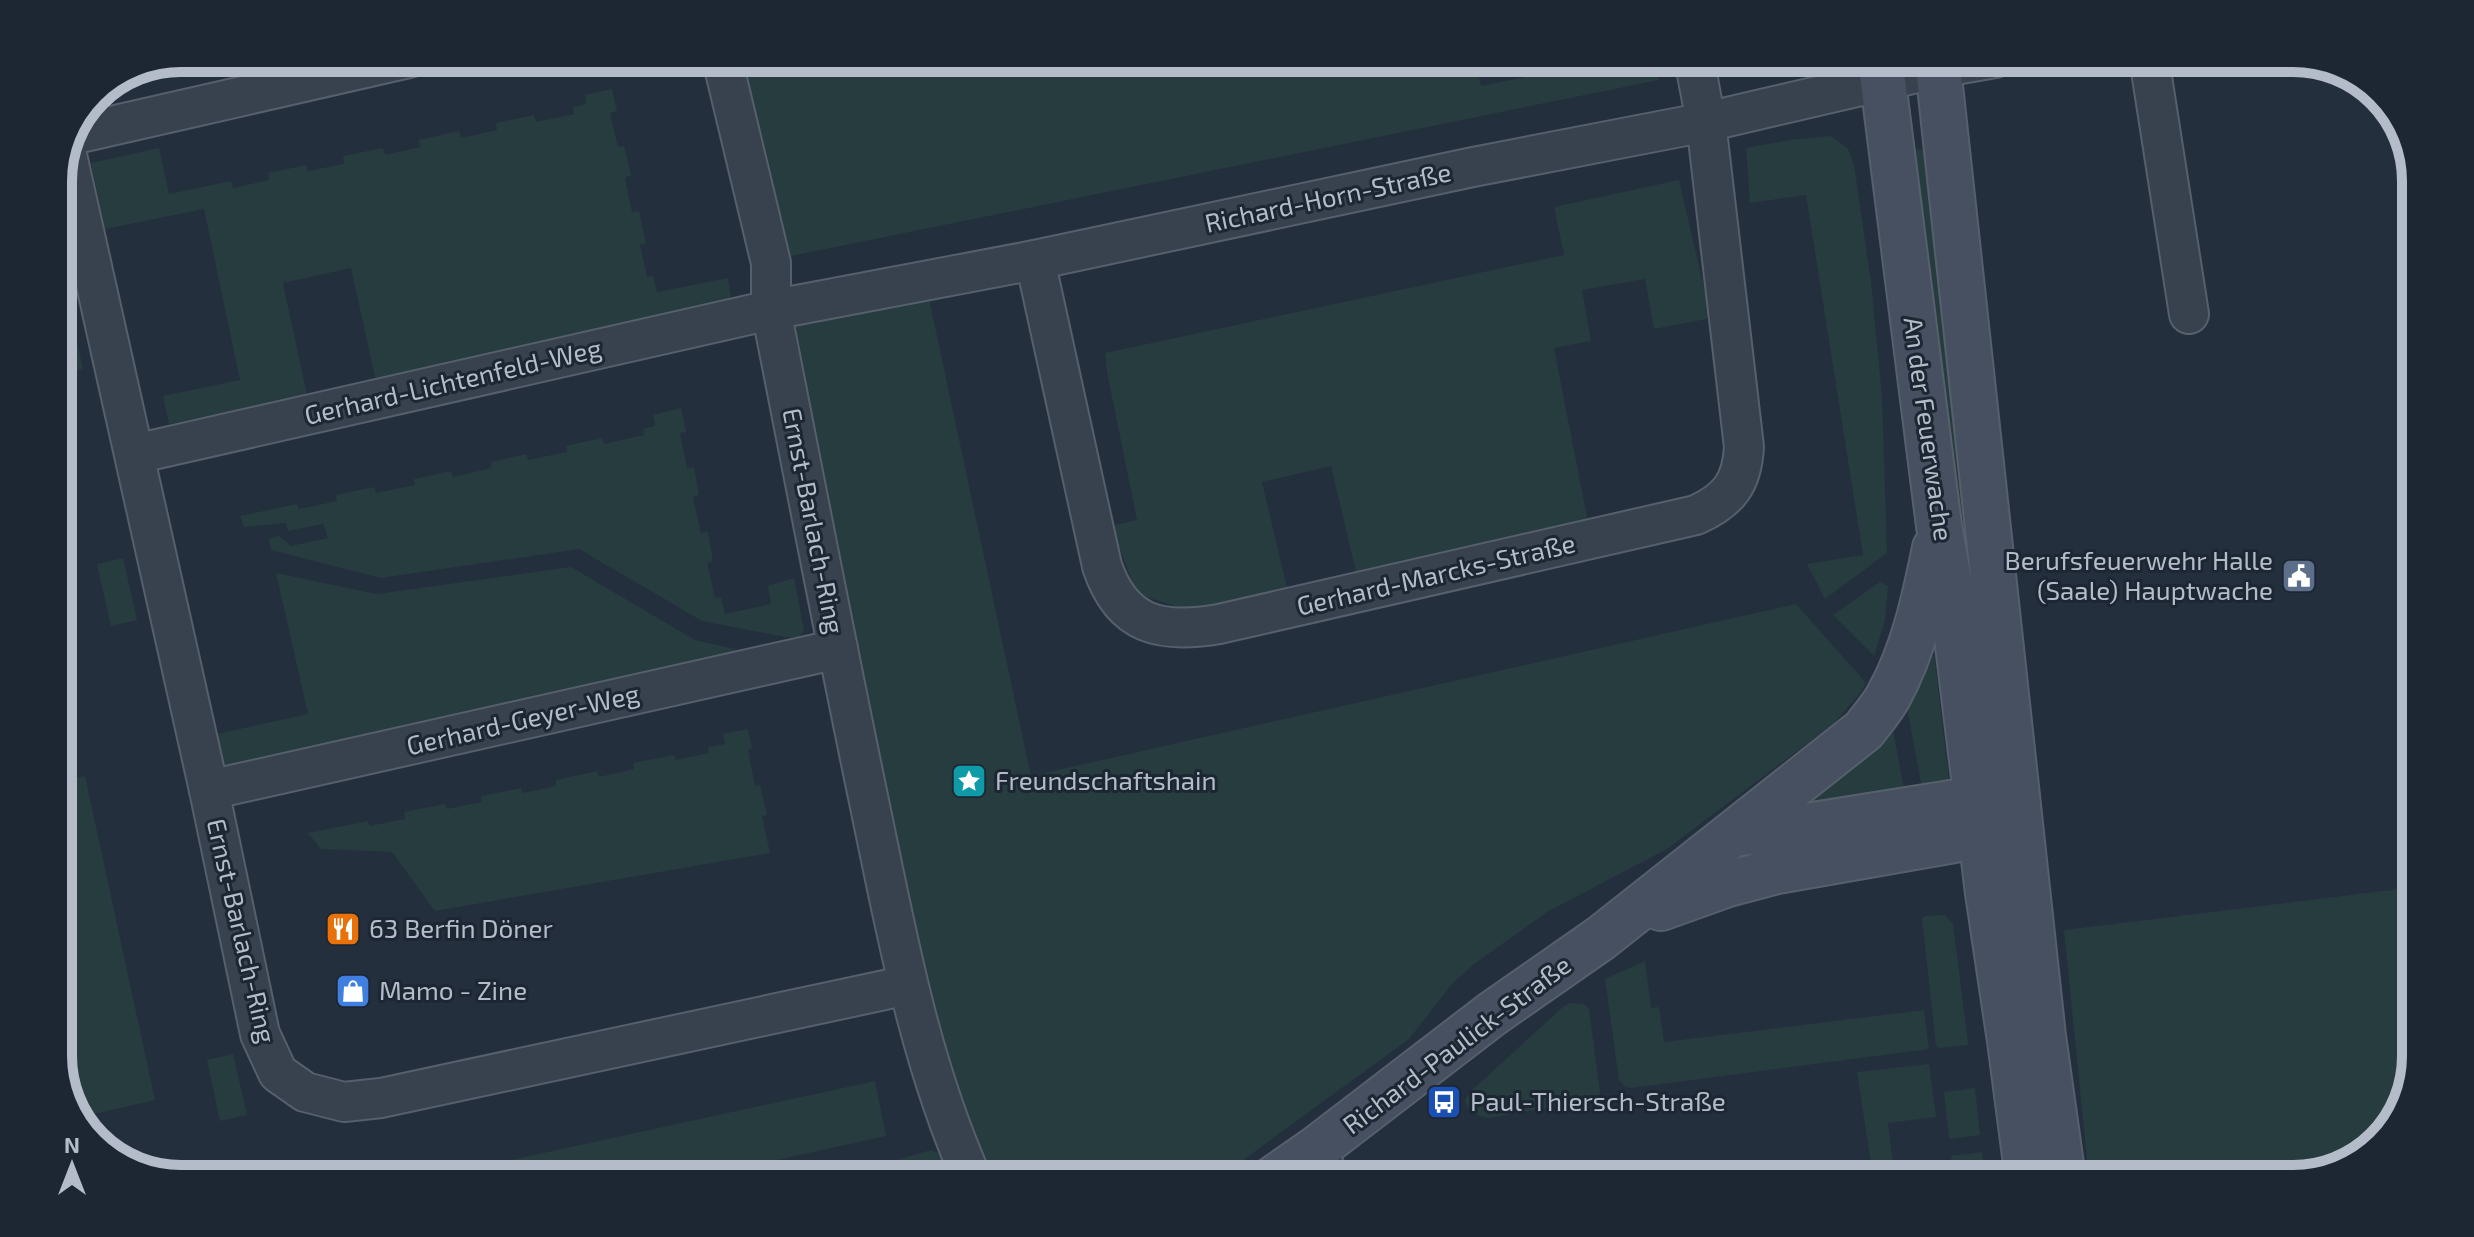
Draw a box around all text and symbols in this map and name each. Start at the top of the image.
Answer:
street label: Richard-Horn-Straße [1202,155,1454,238]
street label: An der Feuerwache [1898,315,1961,543]
street label: Gerhard-Lichtenfeld-Weg [301,331,604,430]
street label: Ernst-Barlach-Ring [777,405,852,636]
street label: Gerhard-Marcks-Straße [1293,526,1578,621]
place label: Berufsfeuerwehr Halle (Saale) Hauptwache [2005,544,2273,605]
public building icon: Berufsfeuerwehr Halle (Saale) Hauptwache [2280,557,2318,595]
street label: Gerhard-Geyer-Weg [403,677,642,760]
place icon: Freundschaftshain [950,762,988,800]
place label: Freundschaftshain [995,764,1217,795]
street label: Ernst-Barlach-Ring [202,815,283,1046]
restaurant icon: 63 Berfin Döner [324,910,362,948]
place label: 63 Berfin Döner [369,912,553,943]
street label: Richard-Paulick-Straße [1336,948,1576,1140]
shop icon: Mamo - Zine [334,972,372,1010]
place label: Mamo - Zine [379,974,527,1005]
bus stop icon: Paul-Thiersch-Straße [1425,1083,1463,1121]
place label: Paul-Thiersch-Straße [1470,1085,1726,1116]
north arrow [32,1125,112,1205]
text: N [64,1131,80,1157]

